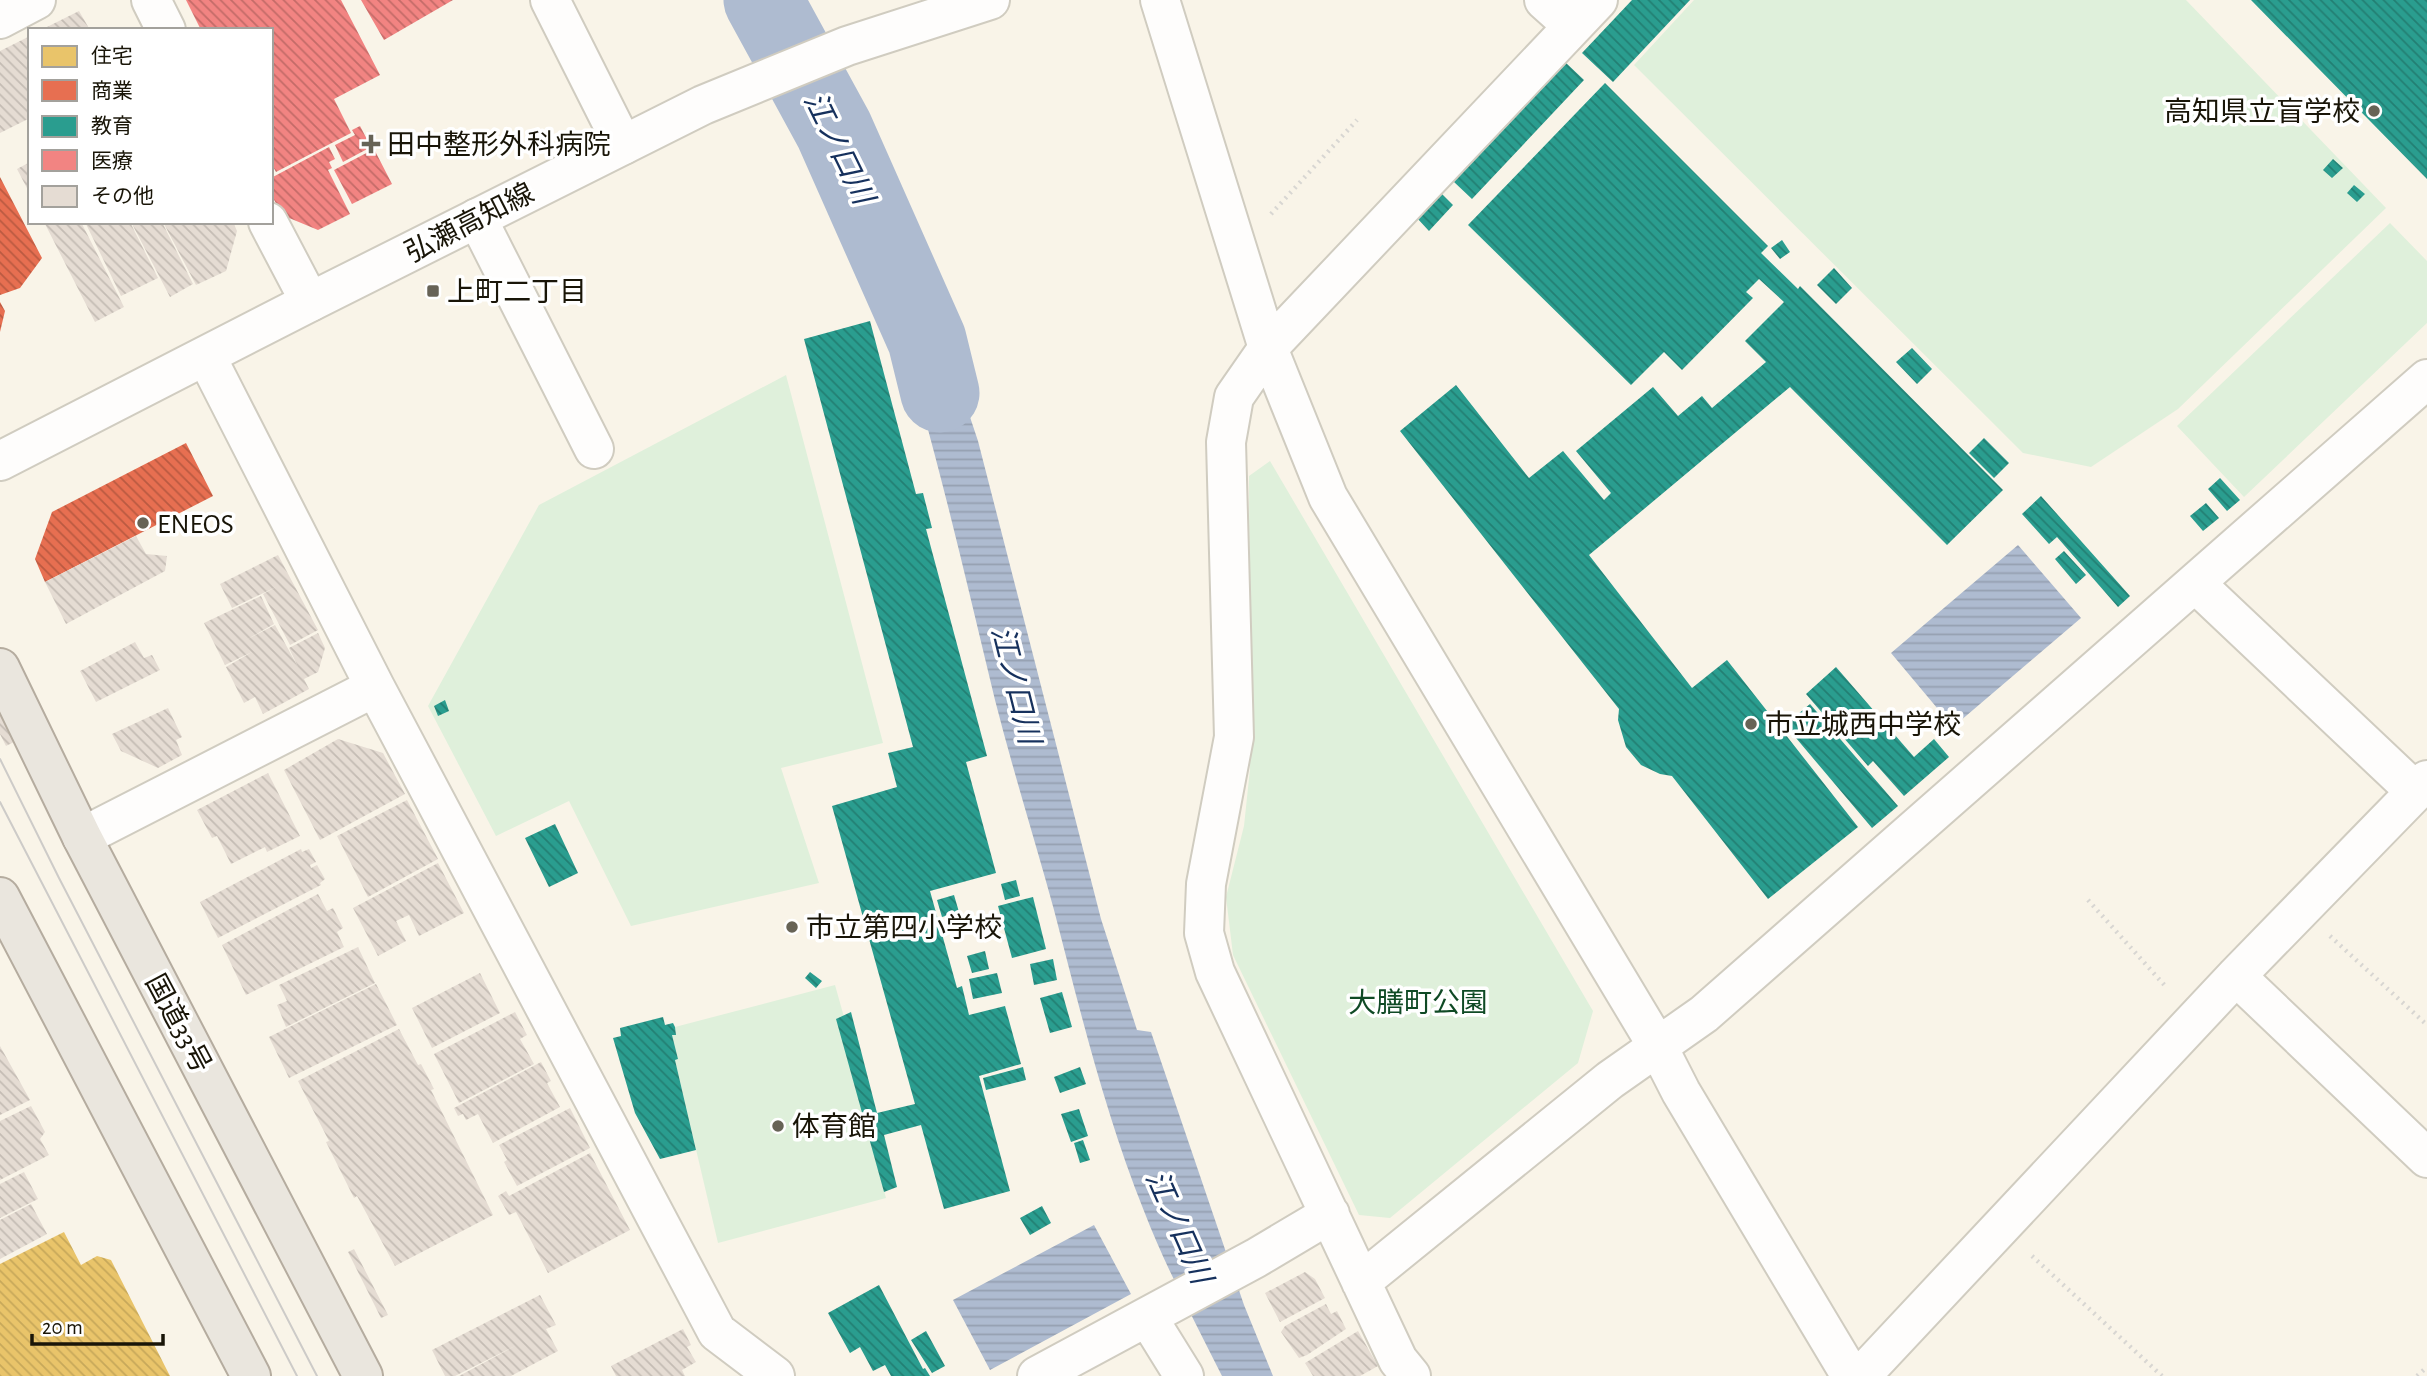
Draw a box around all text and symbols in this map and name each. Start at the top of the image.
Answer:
legend [28,28,273,224]
text: 住宅 [91,45,133,67]
text: 商業 [91,80,133,102]
water label: 江ノ口川 [798,87,880,212]
place label: 高知県立盲学校 [2164,97,2360,127]
marker: 高知県立盲学校 [2366,103,2382,119]
text: 教育 [91,115,133,137]
place label: 田中整形外科病院 [387,130,611,160]
marker: 田中整形外科病院 [361,134,381,154]
text: 医療 [91,150,133,172]
street label: 弘瀬高知線 [400,178,539,268]
text: その他 [91,185,154,207]
place label: 上町二丁目 [447,278,587,307]
marker: 上町二丁目 [425,283,441,299]
place label: ENEOS [157,511,234,539]
marker: ENEOS [135,515,151,531]
water label: 江ノ口川 [986,623,1046,750]
place label: 市立城西中学校 [1765,710,1961,740]
marker: 市立城西中学校 [1743,716,1759,732]
place label: 市立第四小学校 [806,913,1002,943]
marker: 市立第四小学校 [784,919,800,935]
street label: 国道33号 [140,969,216,1078]
park label: 大膳町公園 [1348,988,1488,1018]
place label: 体育館 [792,1112,876,1142]
marker: 体育館 [770,1118,786,1134]
water label: 江ノ口川 [1140,1166,1218,1291]
scale bar [32,1302,163,1346]
text: 20 m [42,1317,83,1338]

